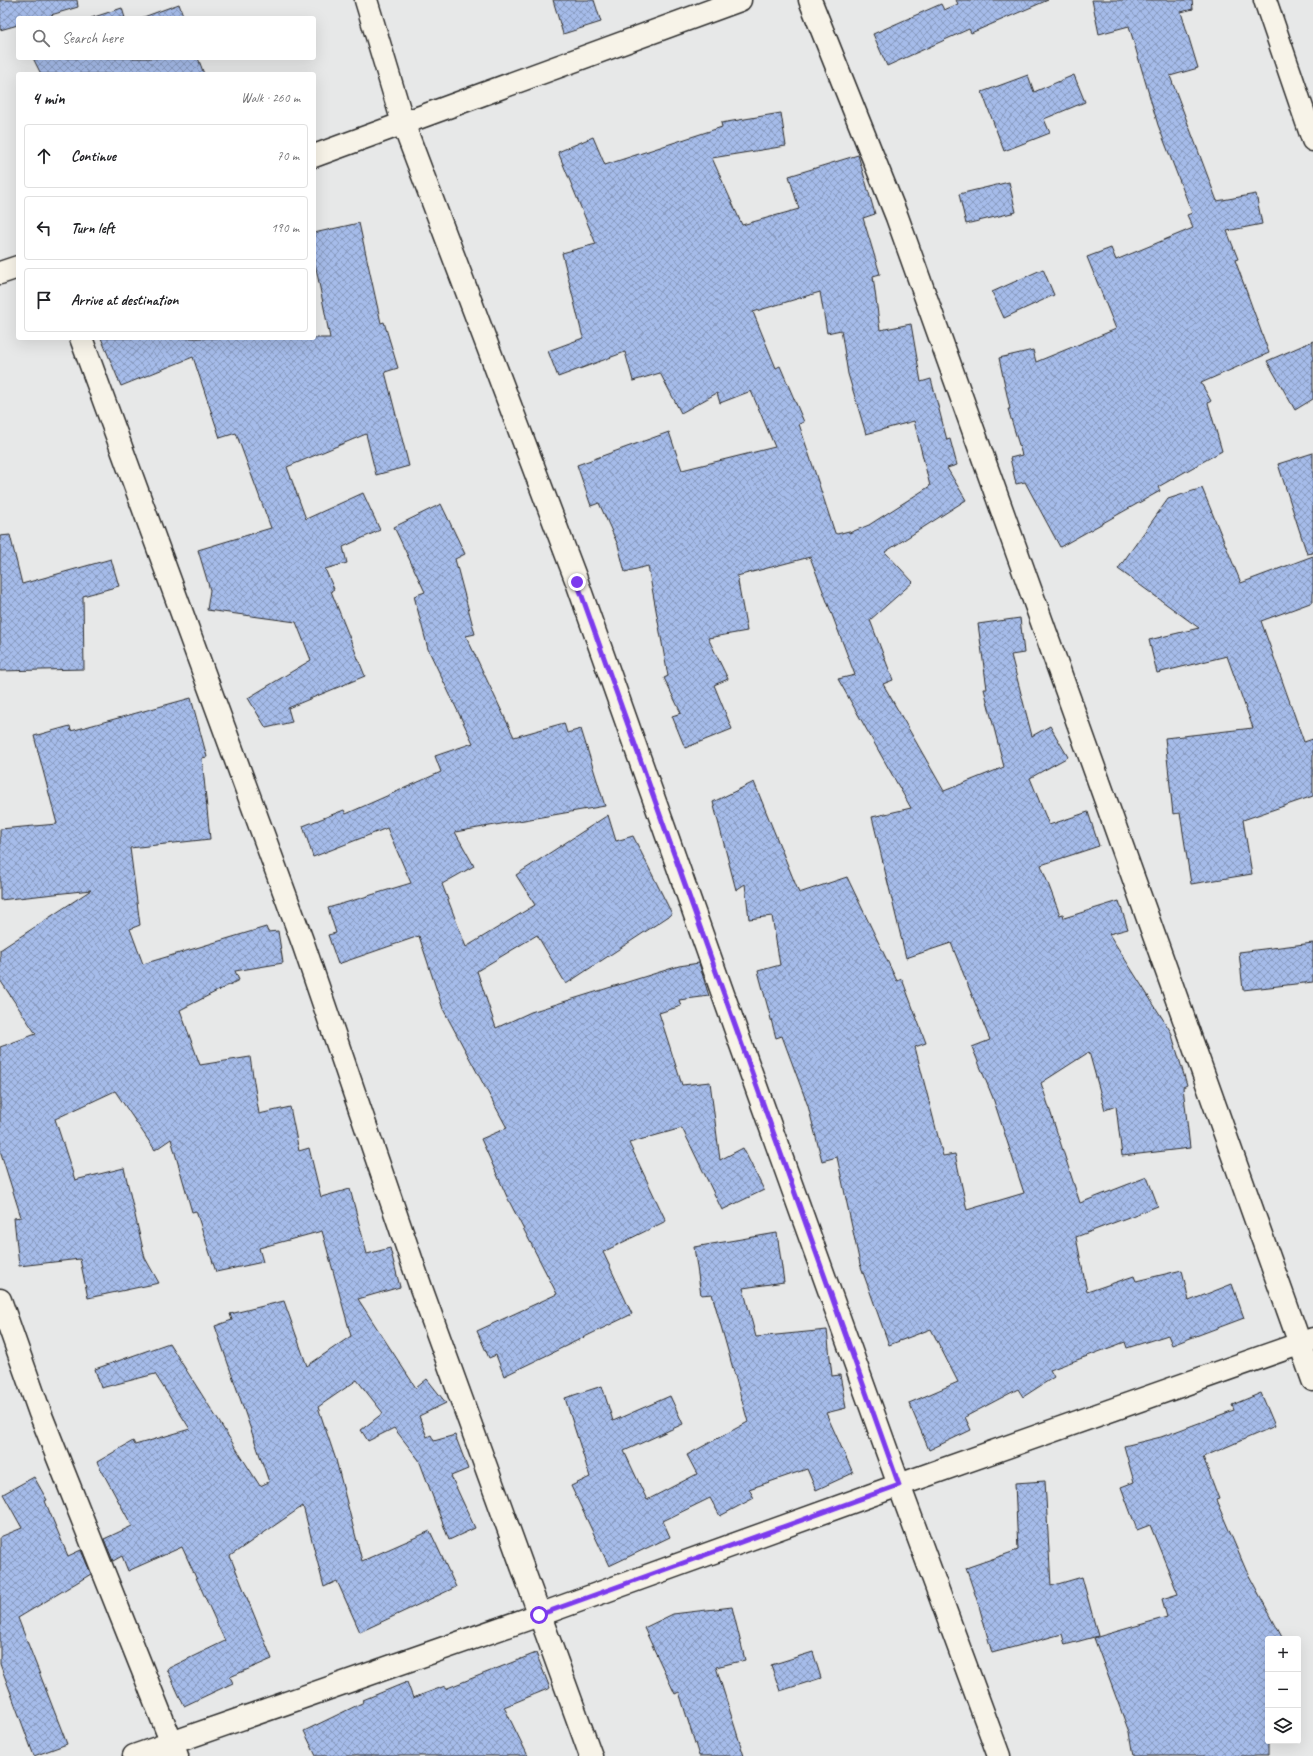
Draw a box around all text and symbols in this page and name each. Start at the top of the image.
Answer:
search box [16,16,316,60]
icon: search [30,27,52,49]
text: Search here [62,29,123,48]
text: 4 min [32,88,65,109]
text: Walk · 260 m [241,90,300,106]
icon: ahead [33,145,55,167]
text: Continue [71,147,116,166]
text: 70 m [277,148,299,164]
icon: left [33,217,55,239]
text: Turn left [71,219,114,238]
text: 190 m [271,220,299,236]
icon: arrive [33,289,55,311]
text: Arrive at destination [71,291,178,310]
route end [568,573,586,591]
route start [530,1606,548,1624]
map controls [1265,1636,1301,1744]
button: + [1265,1636,1301,1672]
button: − [1265,1672,1301,1708]
button: layers [1265,1708,1301,1744]

